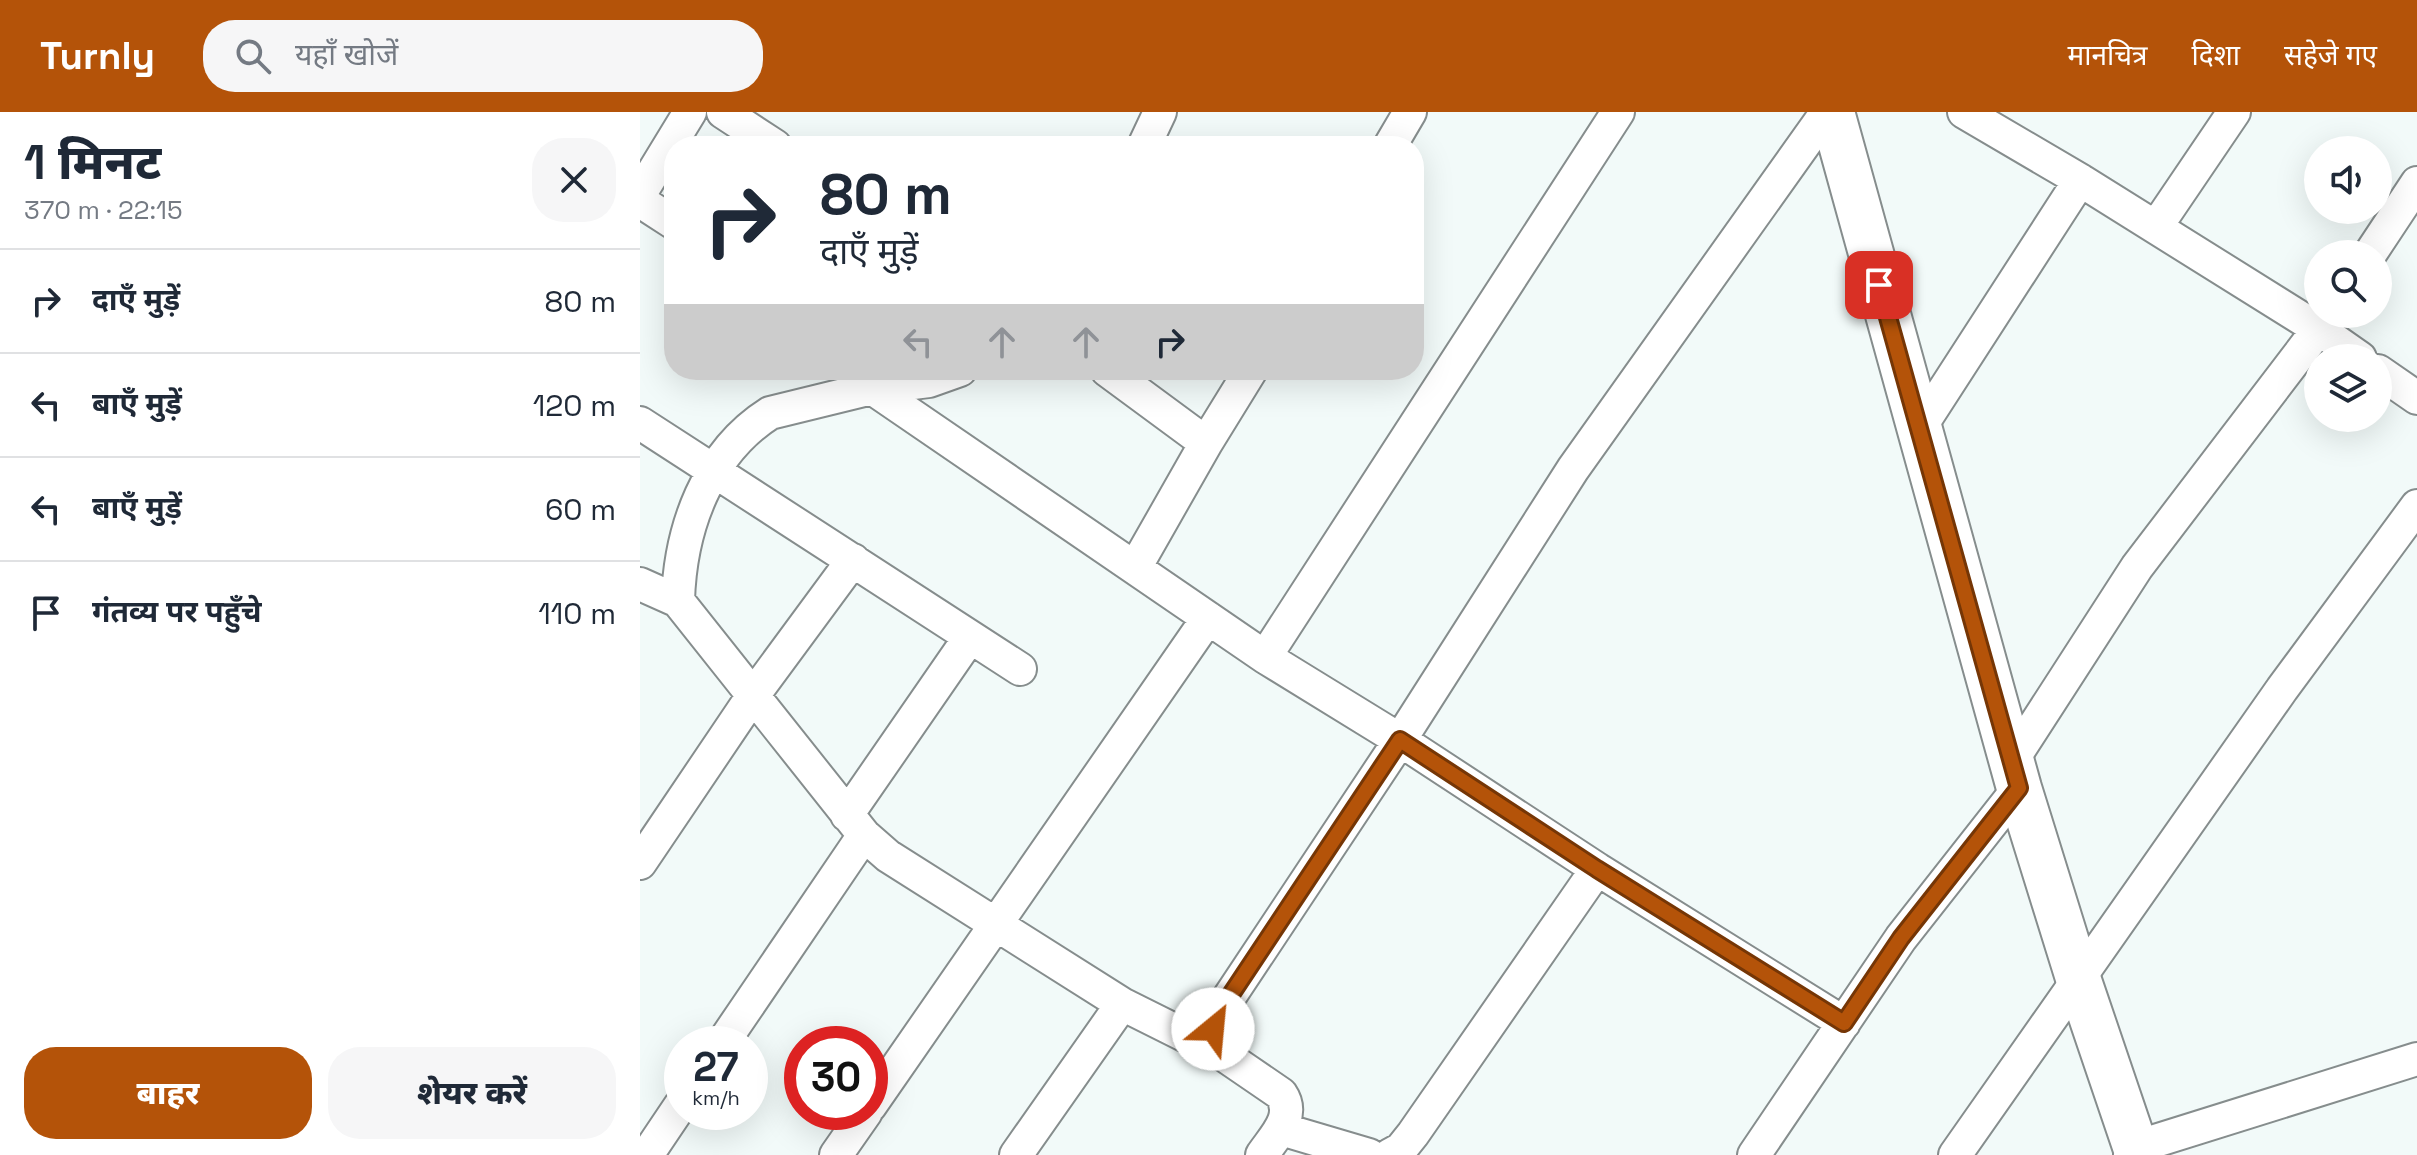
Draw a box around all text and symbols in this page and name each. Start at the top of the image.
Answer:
search box [203,20,763,92]
text: Turnly [40,32,155,80]
icon: search [231,34,275,78]
text: यहाँ खोजें [295,35,398,74]
text: मानचित्र [2068,37,2148,73]
text: दिशा [2192,37,2240,73]
text: सहेजे गए [2284,37,2377,73]
text: 1 मिनट [24,132,161,193]
map controls [2304,136,2392,432]
button: sound [2304,136,2392,224]
button: close [532,138,616,222]
text: 80 m [820,159,952,230]
icon: right [688,168,792,272]
text: 370 m · 22:15 [24,193,182,227]
text: दाएँ मुड़ें [820,229,918,275]
button: search [2304,240,2392,328]
pin [1845,251,1913,319]
icon: arrive [1857,263,1901,307]
icon: right [24,279,68,323]
text: दाएँ मुड़ें [92,280,180,319]
text: 80 m [545,282,616,321]
icon: left [896,320,940,364]
icon: ahead [980,320,1024,364]
icon: ahead [1064,320,1108,364]
icon: right [1148,320,1192,364]
button: layers [2304,344,2392,432]
icon: left [24,383,68,427]
text: बाएँ मुड़ें [92,384,182,423]
text: 120 m [533,386,616,425]
icon: left [24,487,68,531]
text: बाएँ मुड़ें [92,488,182,527]
text: 60 m [545,490,616,529]
icon: arrive [24,591,68,635]
text: गंतव्य पर पहुँचे [92,592,261,631]
text: 110 m [538,594,616,633]
position arrow [1171,987,1255,1071]
speed limit sign: 30 [784,1026,888,1130]
text: 27 [693,1042,739,1093]
button: बाहर [24,1047,312,1139]
button: शेयर करें [328,1047,616,1139]
text: km/h [692,1085,740,1111]

